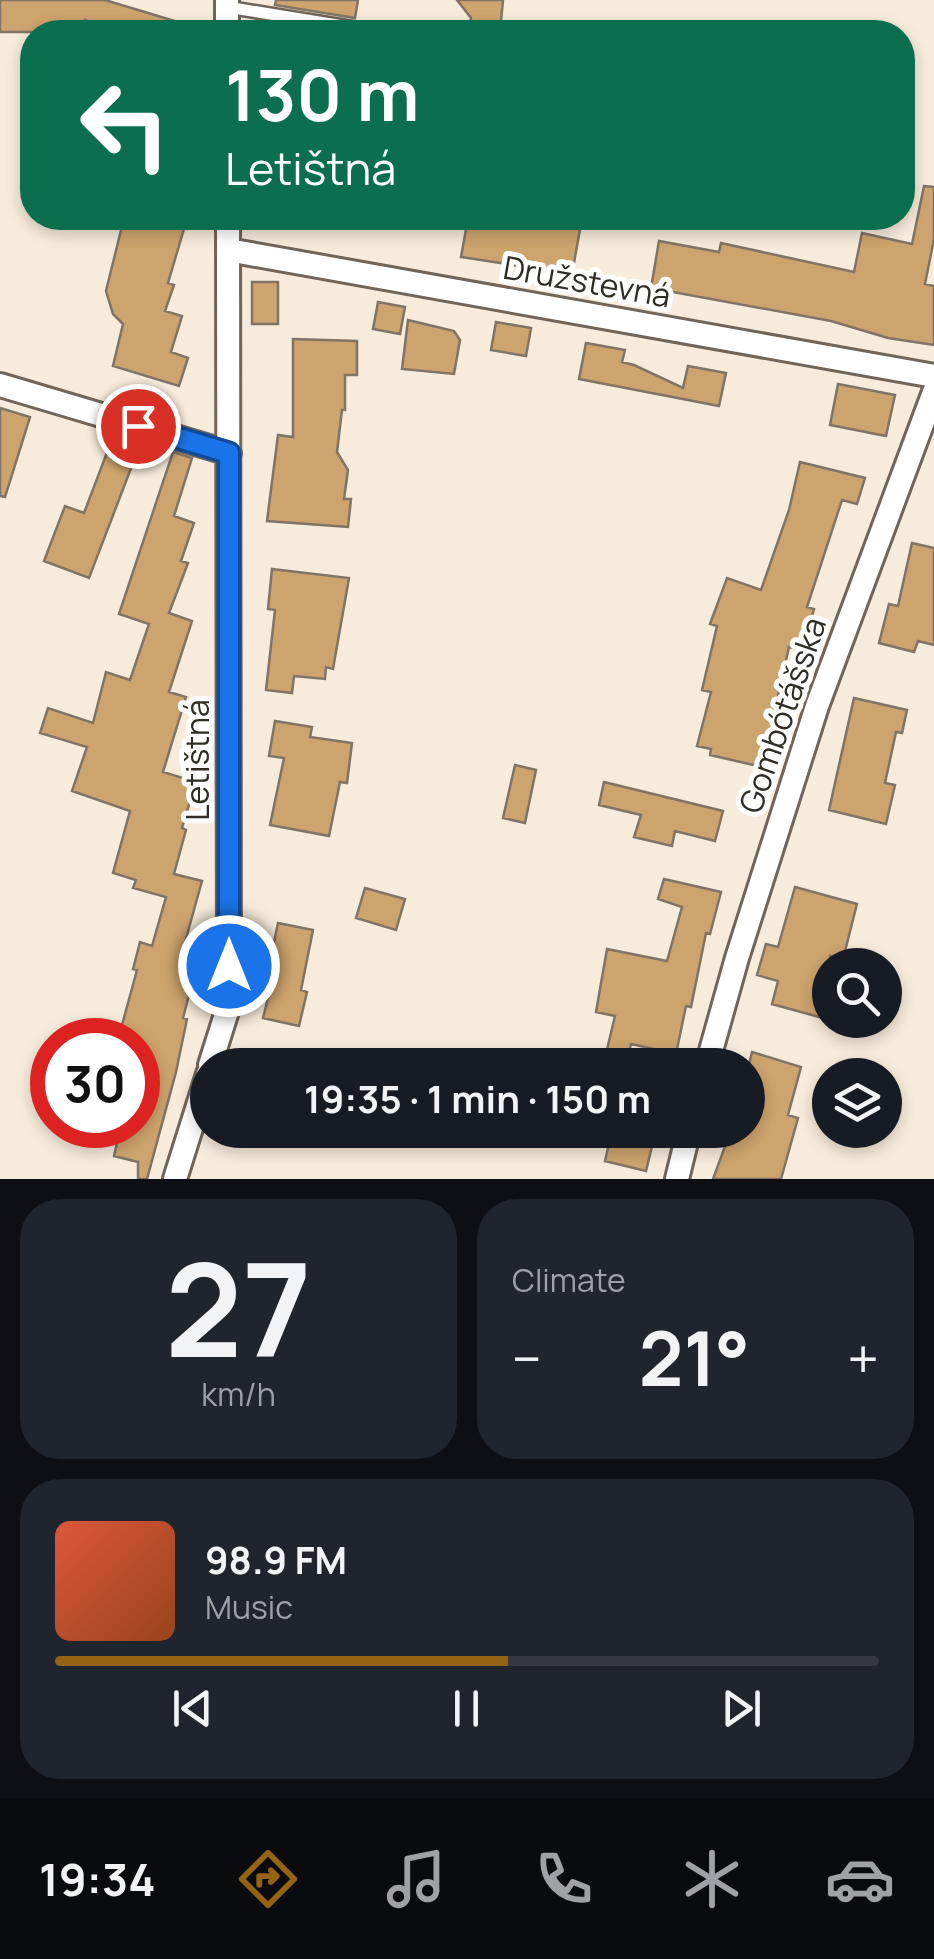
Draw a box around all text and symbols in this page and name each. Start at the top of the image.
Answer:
text: 130 m [225,46,419,142]
icon: left [60,60,190,190]
text: Letištná [225,137,396,199]
street label: Družstevná [500,245,674,317]
pin [96,384,181,469]
icon: arrive [111,399,166,454]
street label: Gombótášska [728,611,836,819]
street label: Letištná [175,699,219,821]
position arrow [177,914,281,1018]
map controls [812,948,902,1148]
button: search [812,948,902,1038]
speed limit sign: 30 [30,1018,160,1148]
button: layers [812,1058,902,1148]
text: 19:35 · 1 min · 150 m [304,1072,651,1124]
text: 27 [165,1218,312,1396]
text: Climate [512,1258,626,1302]
text: 21° [639,1306,750,1409]
text: − [512,1320,542,1396]
text: + [847,1320,879,1396]
text: km/h [201,1372,276,1416]
text: 98.9 FM [205,1533,347,1585]
text: Music [205,1585,293,1629]
icon: previous [165,1681,220,1736]
icon: pause [439,1681,494,1736]
icon: next [714,1681,769,1736]
icon: directions [233,1844,303,1914]
icon: music [381,1844,451,1914]
icon: phone [529,1844,599,1914]
icon: climate [677,1844,747,1914]
icon: car [825,1844,895,1914]
text: 19:34 [39,1848,156,1910]

